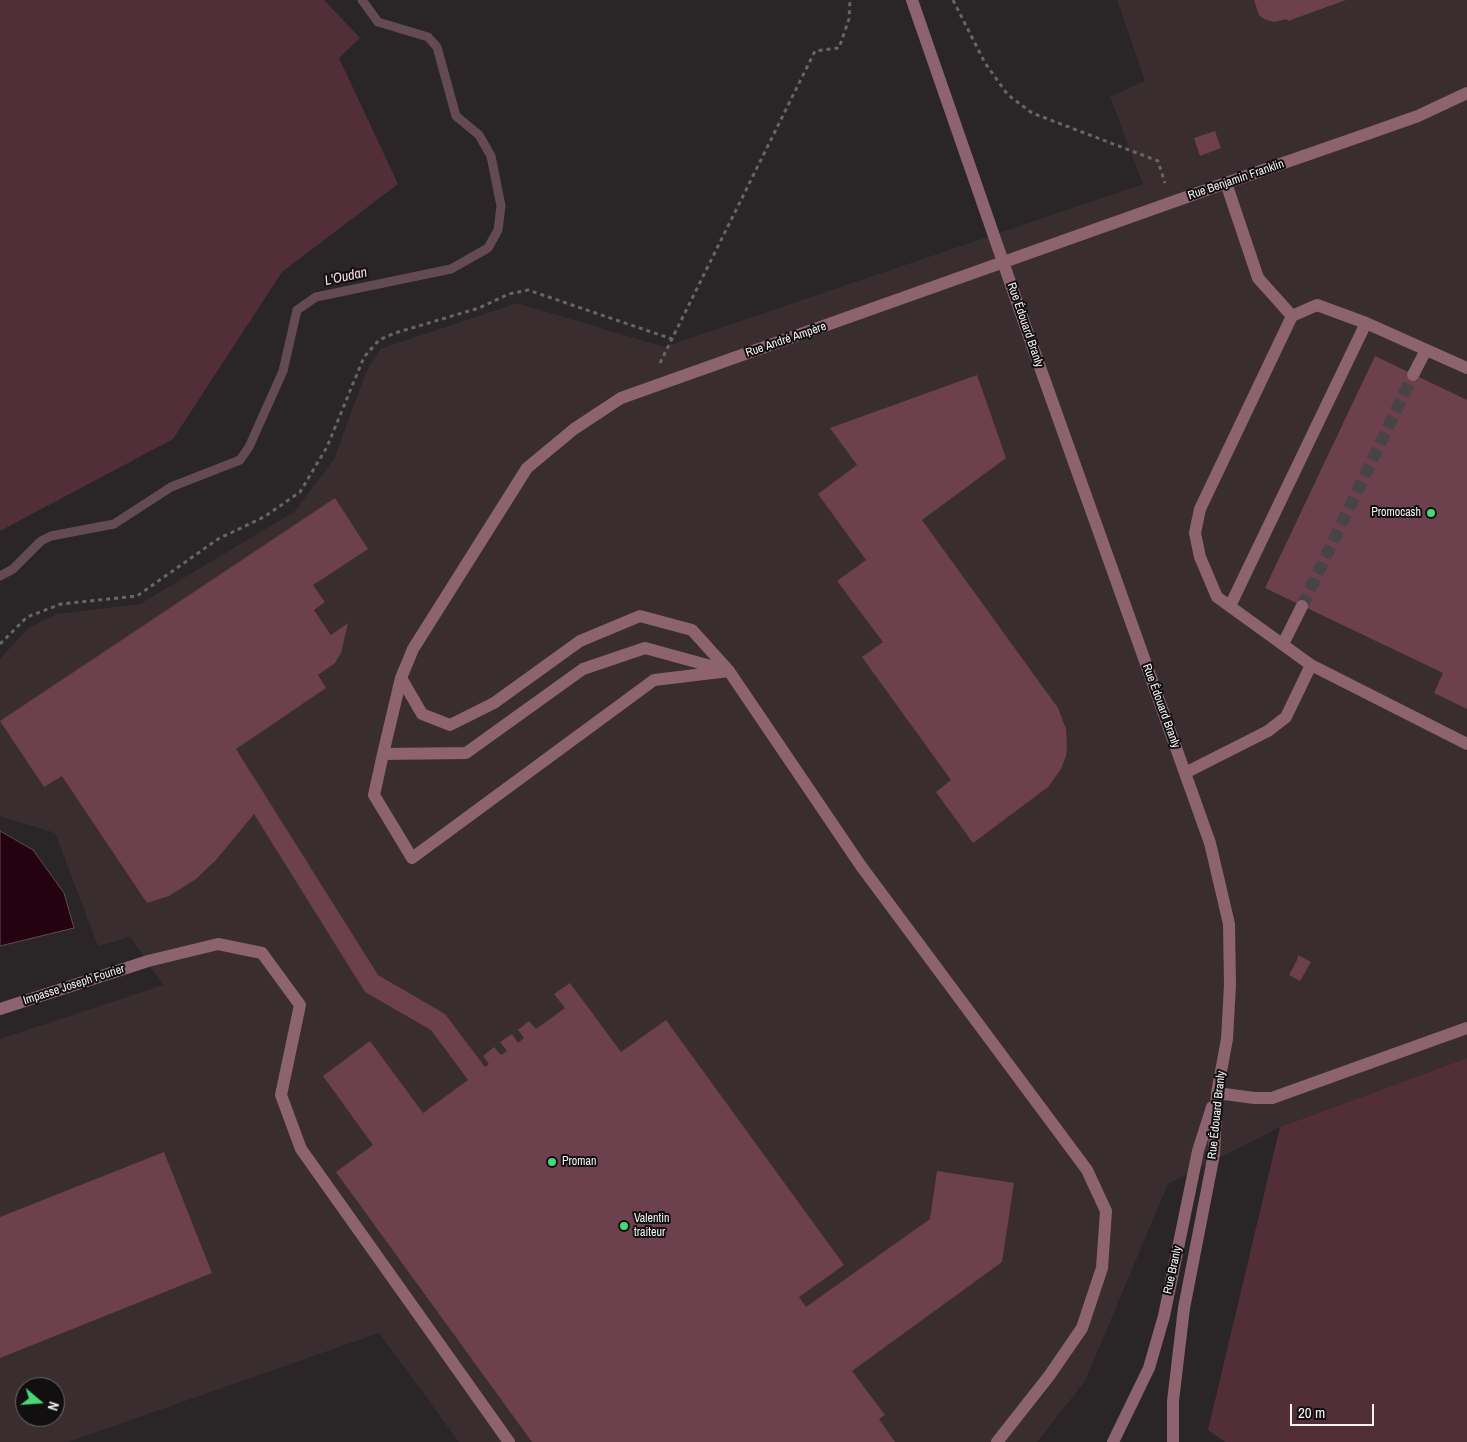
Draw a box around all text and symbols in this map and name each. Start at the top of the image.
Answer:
street label: Rue Benjamin Franklin [1186,157,1286,203]
water label: L'Oudan [323,264,369,290]
street label: Rue Édouard Branly [1004,281,1046,369]
street label: Rue André Ampère [744,319,828,361]
place label: Promocash [1371,506,1421,520]
marker: Promocash [1425,507,1437,519]
street label: Rue Édouard Branly [1139,662,1183,750]
street label: Impasse Joseph Fourier [22,962,126,1008]
street label: Rue Édouard Branly [1205,1070,1229,1160]
place label: Proman [562,1155,596,1169]
marker: Proman [546,1156,558,1168]
place label: Valentin traiteur [634,1212,669,1240]
marker: Valentin traiteur [618,1220,630,1232]
street label: Rue Branly [1161,1245,1185,1295]
north arrow [15,1377,65,1427]
scale bar [1292,1394,1376,1426]
text: N [43,1400,63,1413]
text: 20 m [1298,1402,1325,1423]

